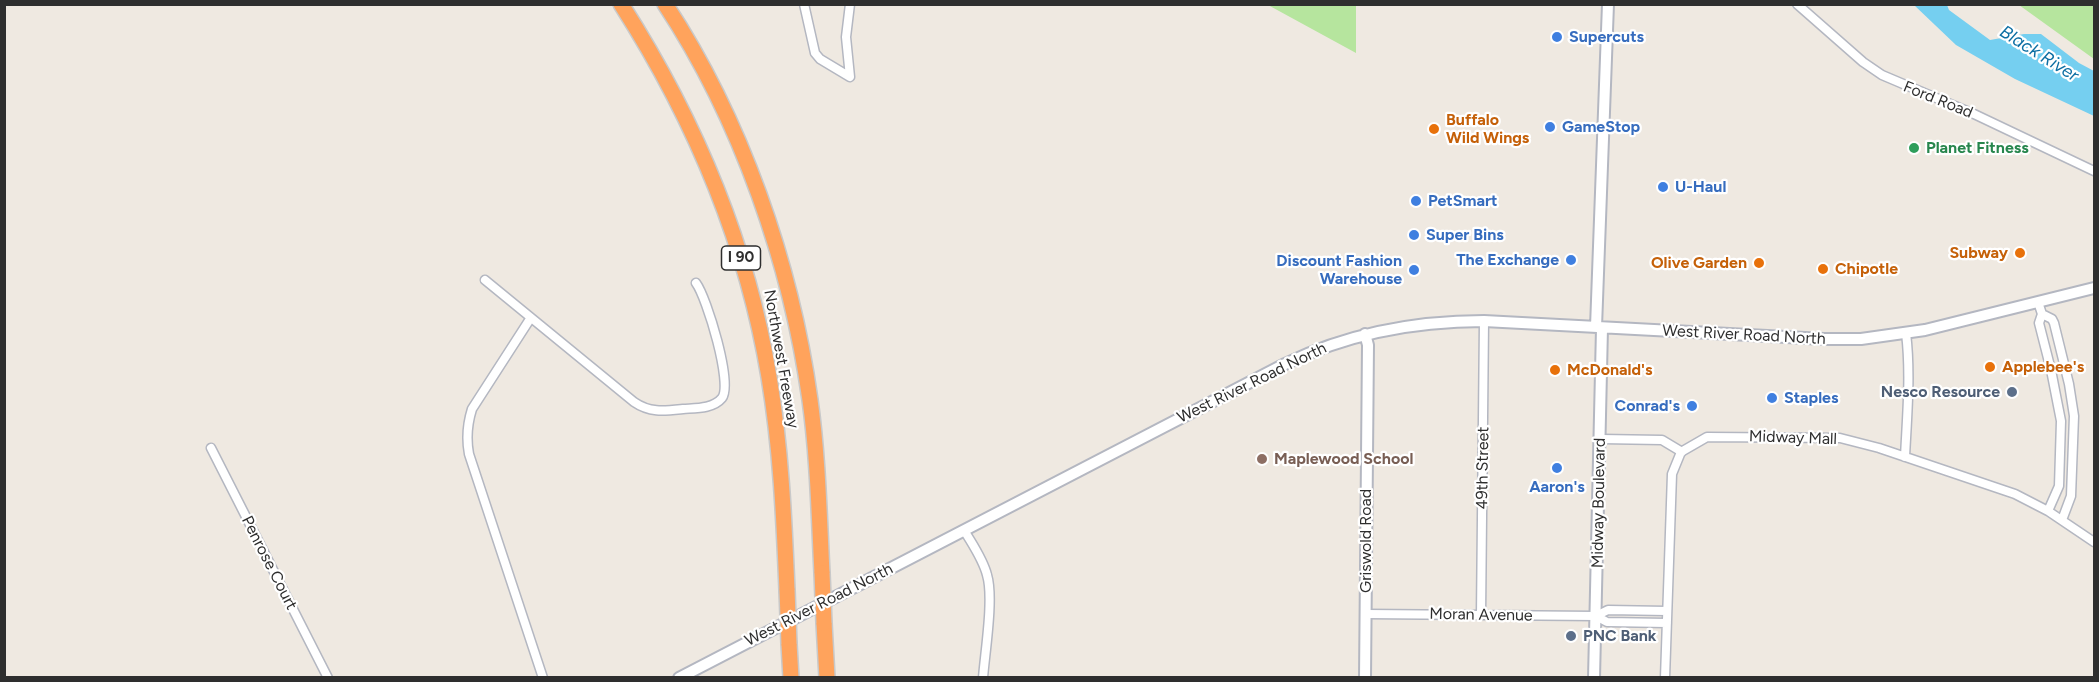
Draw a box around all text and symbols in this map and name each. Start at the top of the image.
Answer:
water label: Black River [1995,21,2083,87]
place label: Supercuts [1569,27,1644,47]
marker: Supercuts [1550,30,1564,44]
street label: Ford Road [1900,77,1976,123]
place label: Buffalo Wild Wings [1446,110,1529,148]
place label: GameStop [1562,117,1640,137]
marker: GameStop [1543,120,1557,134]
marker: Buffalo Wild Wings [1427,122,1441,136]
place label: Planet Fitness [1926,138,2029,158]
marker: Planet Fitness [1907,141,1921,155]
place label: U-Haul [1675,177,1726,197]
marker: U-Haul [1656,180,1670,194]
place label: PetSmart [1428,191,1497,211]
marker: PetSmart [1409,194,1423,208]
place label: Super Bins [1426,225,1504,245]
marker: Super Bins [1407,228,1421,242]
place label: Subway [1949,243,2008,263]
road number: I 90 [722,246,760,270]
marker: Subway [2013,246,2027,260]
place label: The Exchange [1456,250,1559,270]
place label: Discount Fashion Warehouse [1276,251,1402,289]
marker: The Exchange [1564,253,1578,267]
place label: Olive Garden [1651,253,1747,273]
marker: Olive Garden [1752,256,1766,270]
place label: Chipotle [1835,259,1898,279]
marker: Chipotle [1816,262,1830,276]
marker: Discount Fashion Warehouse [1407,263,1421,277]
street label: Northwest Freeway [759,288,803,430]
street label: West River Road North [1662,321,1826,349]
street label: West River Road North [1174,338,1330,428]
place label: Applebee's [2002,357,2084,377]
place label: McDonald's [1567,360,1652,380]
marker: Applebee's [1983,360,1997,374]
marker: McDonald's [1548,363,1562,377]
place label: Nesco Resource [1881,382,2000,402]
marker: Nesco Resource [2005,385,2019,399]
place label: Staples [1784,388,1838,408]
marker: Staples [1765,391,1779,405]
place label: Conrad's [1615,396,1680,416]
marker: Conrad's [1685,399,1699,413]
street label: 49th Street [1473,426,1493,510]
street label: Midway Mall [1749,427,1837,449]
street label: Midway Boulevard [1588,438,1610,568]
place label: Maplewood School [1274,449,1413,469]
marker: Maplewood School [1255,452,1269,466]
marker: Aaron's [1550,461,1564,475]
place label: Aaron's [1529,477,1585,497]
street label: Griswold Road [1356,489,1376,593]
street label: Penrose Court [237,513,301,613]
street label: West River Road North [742,559,896,651]
street label: Moran Avenue [1429,604,1533,626]
place label: PNC Bank [1583,626,1656,646]
marker: PNC Bank [1564,629,1578,643]

